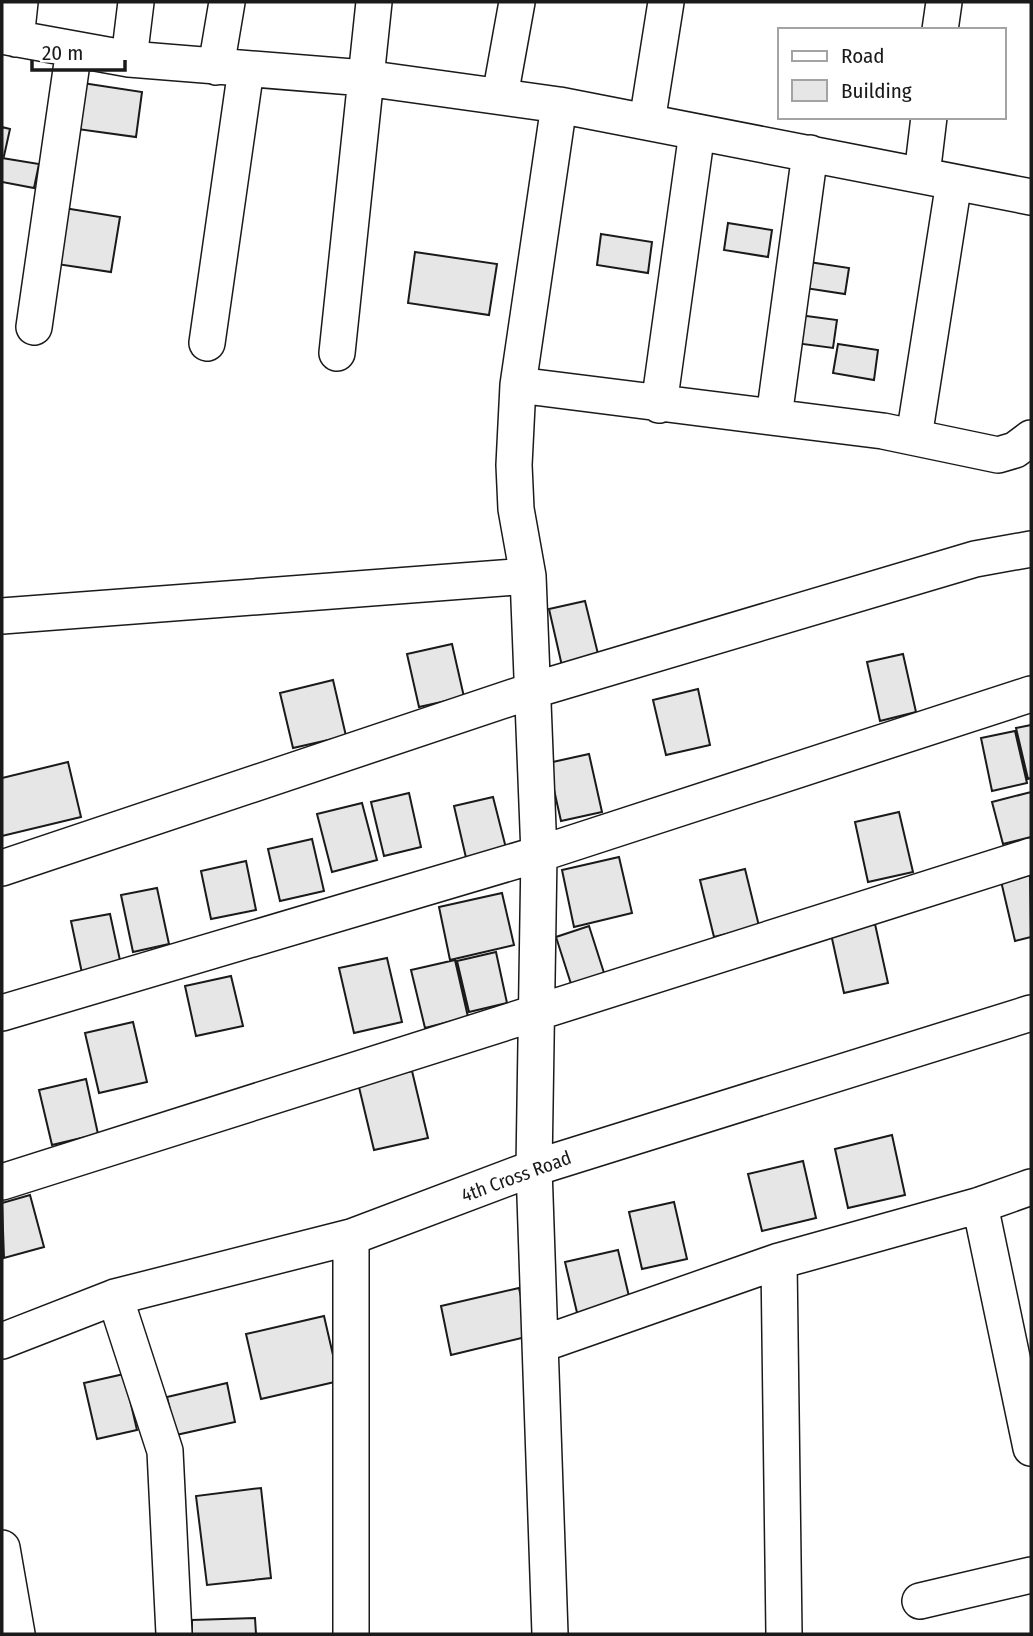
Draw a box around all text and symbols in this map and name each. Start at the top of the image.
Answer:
scale bar [32,28,124,72]
legend [778,28,1005,119]
text: 20 m [42,40,83,66]
text: Road [841,43,885,69]
text: Building [841,78,912,104]
street label: 4th Cross Road [458,1146,574,1207]

